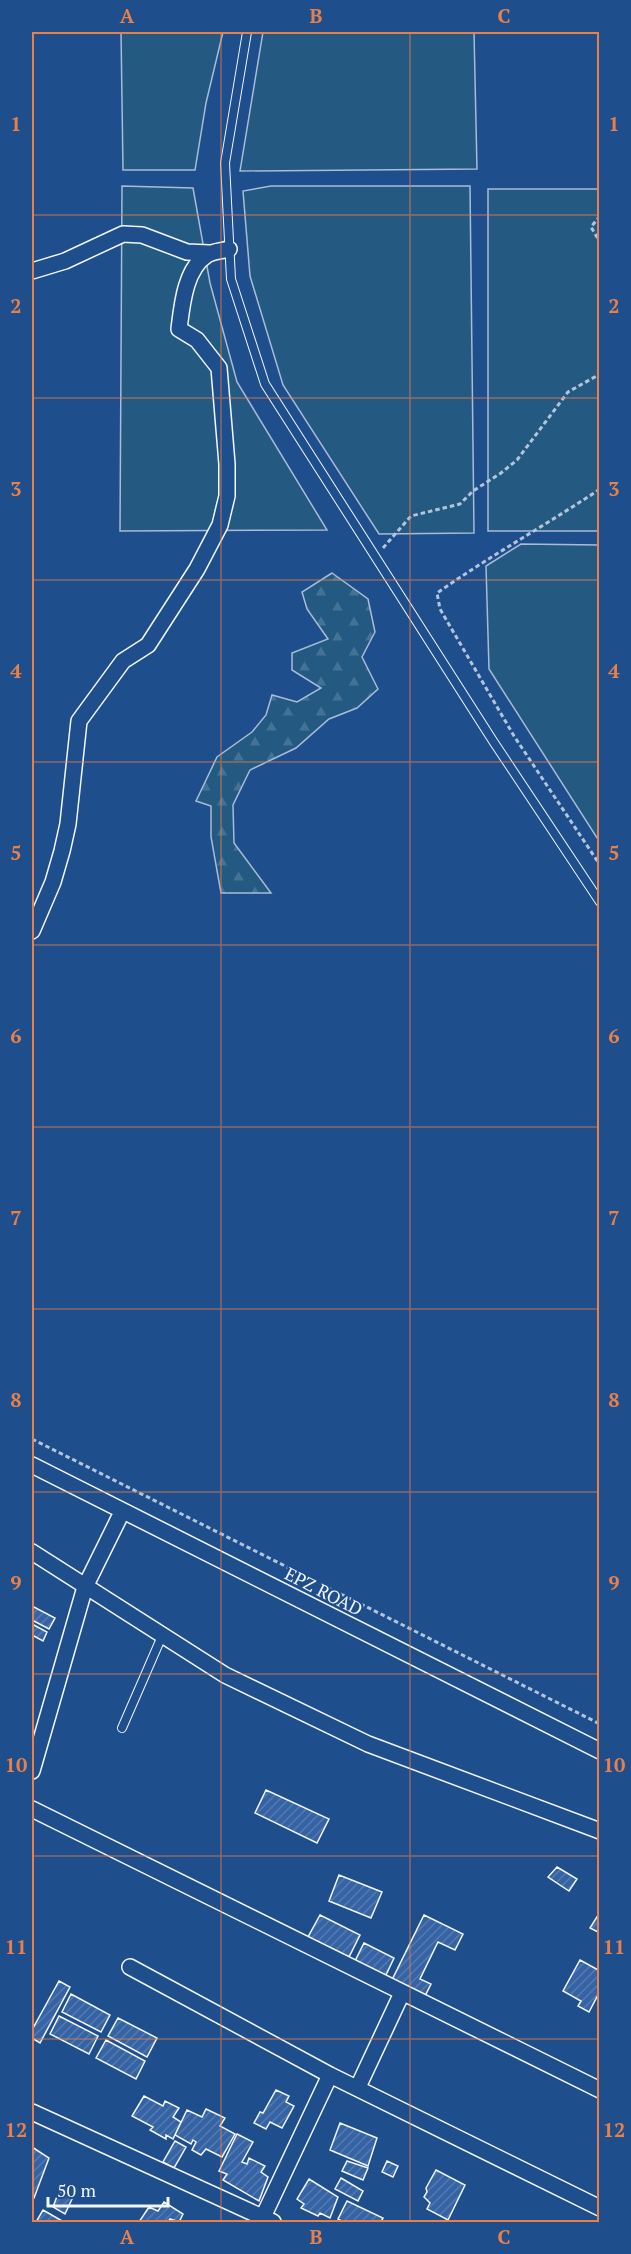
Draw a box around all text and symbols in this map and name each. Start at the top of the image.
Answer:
text: A [120,2,135,29]
text: B [310,2,323,29]
text: C [497,2,511,29]
text: 1 [10,110,22,137]
text: 1 [608,110,620,137]
text: 2 [10,292,22,319]
text: 2 [608,292,620,319]
text: 3 [10,475,22,502]
text: 3 [608,475,620,502]
text: 4 [10,657,22,684]
text: 4 [608,657,620,684]
text: 5 [10,839,22,866]
text: 5 [608,839,620,866]
text: 6 [10,1022,22,1049]
text: 6 [608,1022,620,1049]
text: 7 [10,1204,22,1231]
text: 7 [608,1204,620,1231]
text: 8 [10,1386,22,1413]
text: 8 [608,1386,620,1413]
street label: EPZ ROAD [281,1561,367,1621]
text: 9 [10,1569,22,1596]
text: 9 [608,1569,620,1596]
text: 10 [5,1751,27,1778]
text: 10 [603,1751,625,1778]
text: 11 [5,1933,27,1960]
text: 11 [603,1933,625,1960]
text: 12 [5,2116,27,2143]
text: 12 [603,2116,625,2143]
scale bar [48,2170,168,2208]
text: 50 m [57,2178,97,2202]
text: A [120,2223,135,2250]
text: B [310,2223,323,2250]
text: C [497,2223,511,2250]

